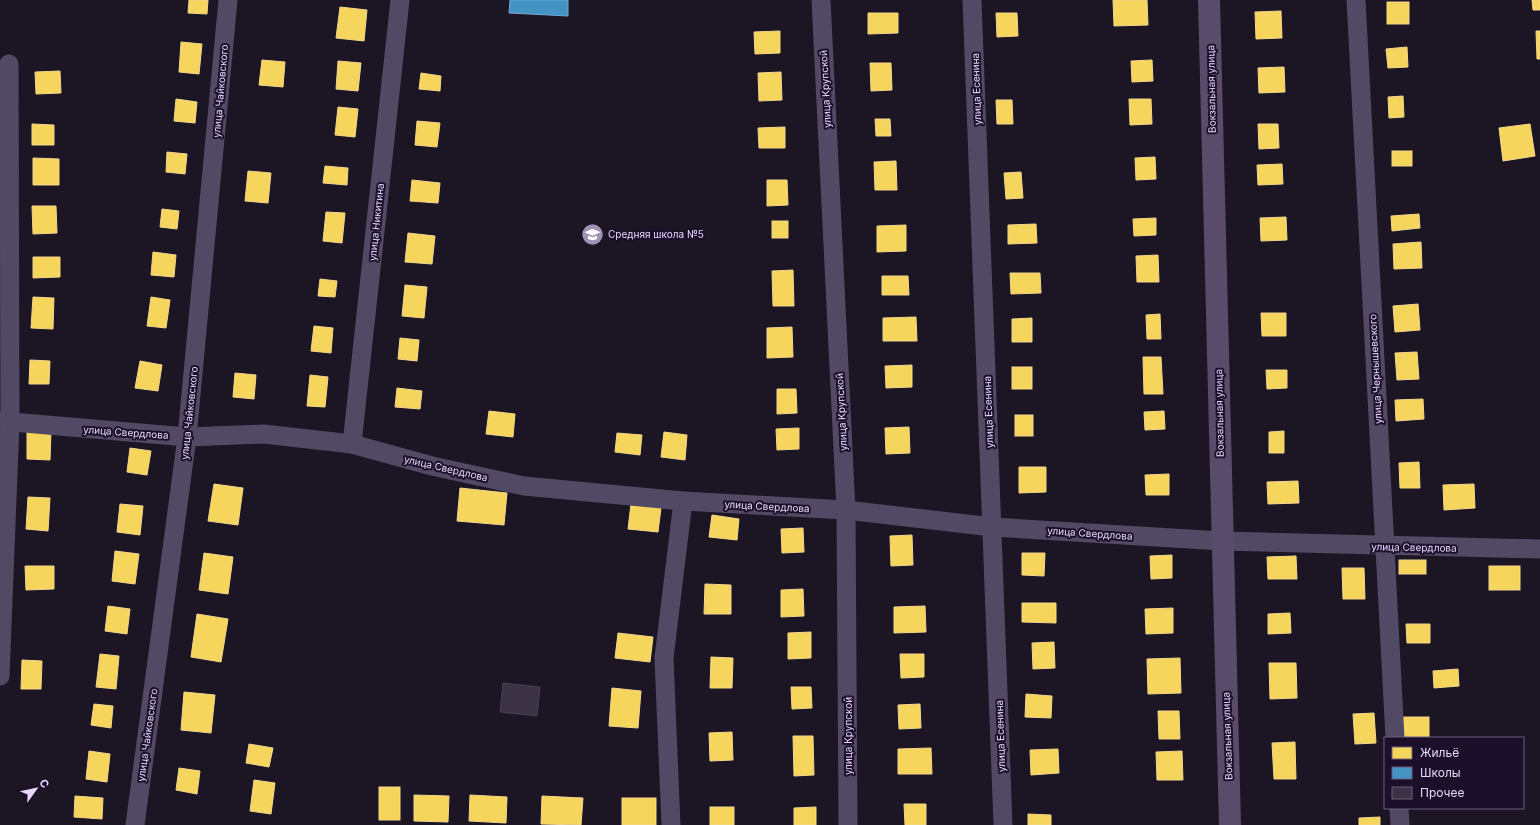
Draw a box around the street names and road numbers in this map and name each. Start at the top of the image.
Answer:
street label: улица Чайковского [210,44,230,138]
street label: Вокзальная улица [1204,45,1218,133]
street label: улица Крупской [817,50,833,128]
street label: улица Есенина [969,53,983,125]
street label: улица Никитина [366,183,386,261]
street label: улица Чернышевского [1366,314,1384,424]
street label: улица Чайковского [178,366,200,460]
street label: Вокзальная улица [1212,369,1226,457]
street label: улица Крупской [833,373,849,451]
street label: улица Есенина [981,376,995,448]
street label: улица Свердлова [83,423,169,441]
street label: улица Свердлова [403,453,489,483]
street label: улица Свердлова [724,498,810,514]
street label: улица Свердлова [1047,524,1133,542]
street label: улица Свердлова [1371,540,1457,554]
street label: улица Чайковского [135,688,159,782]
street label: Вокзальная улица [1219,692,1235,780]
street label: улица Крупской [842,697,854,775]
street label: улица Есенина [993,700,1007,772]

